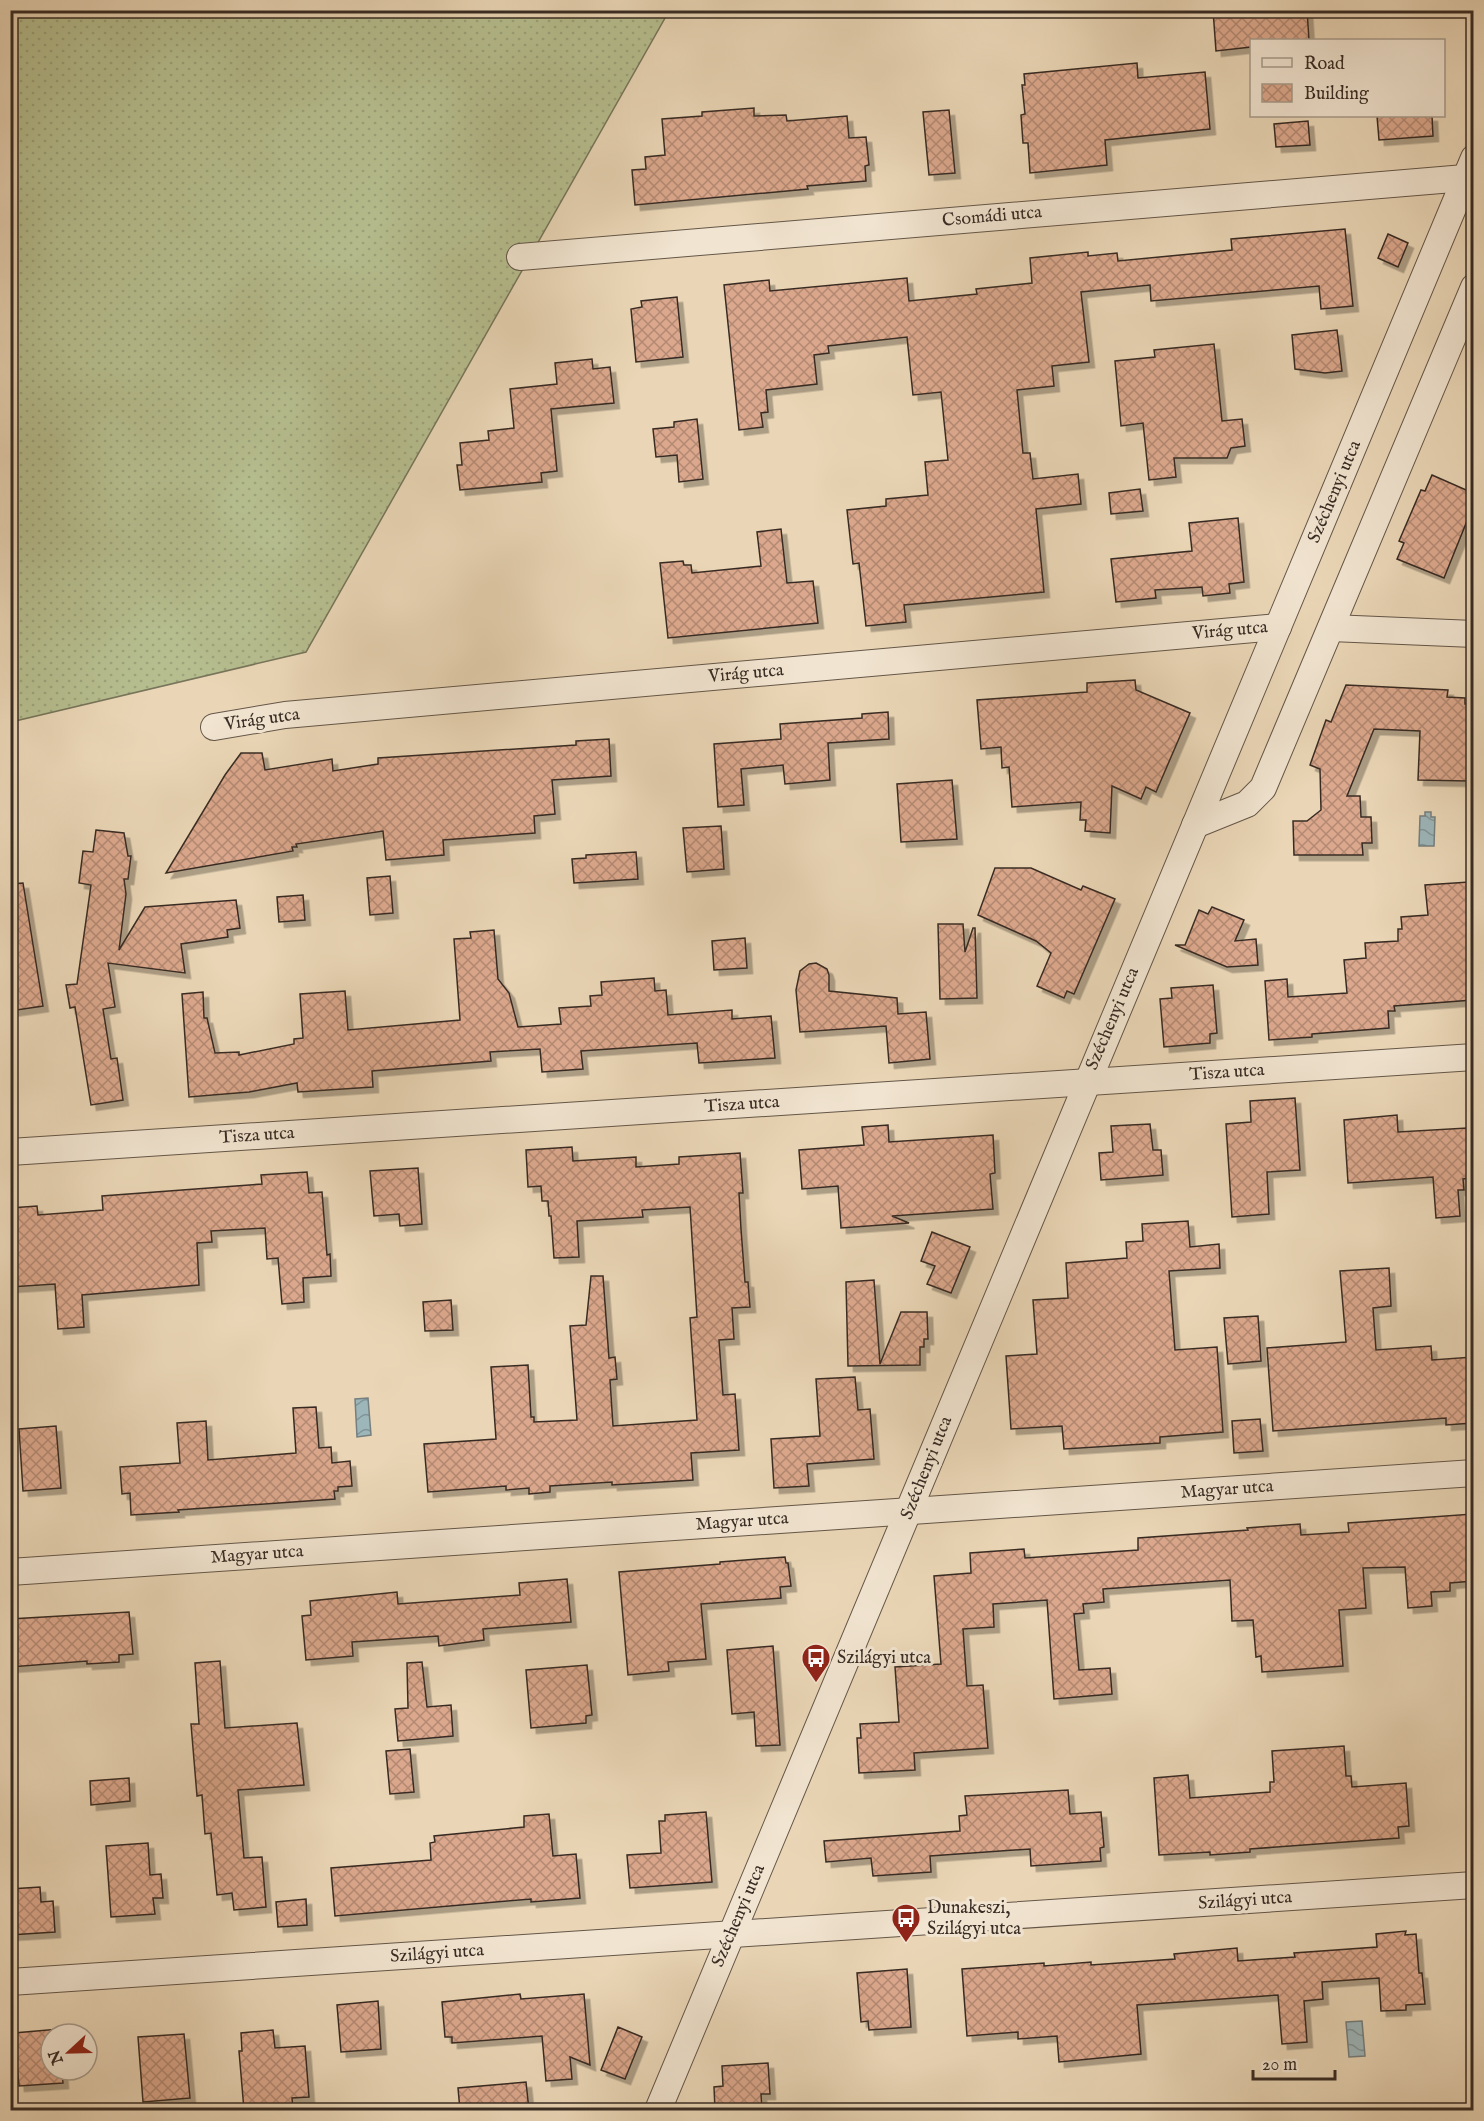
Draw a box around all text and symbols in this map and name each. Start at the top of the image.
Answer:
legend [1250,39,1445,117]
text: Road [1304,53,1345,76]
text: Building [1304,83,1369,106]
street label: Csomádi utca [941,201,1043,233]
street label: Széchenyi utca [1303,437,1367,547]
street label: Virág utca [1190,616,1269,646]
street label: Virág utca [706,659,785,689]
street label: Virág utca [222,703,301,737]
street label: Széchenyi utca [1081,964,1145,1074]
street label: Tisza utca [1189,1059,1266,1087]
street label: Tisza utca [704,1091,781,1119]
street label: Tisza utca [219,1122,296,1150]
street label: Széchenyi utca [896,1413,958,1523]
street label: Magyar utca [1180,1475,1274,1505]
street label: Magyar utca [695,1507,789,1537]
street label: Magyar utca [210,1540,304,1570]
bus stop icon: Szilágyi utca [800,1642,832,1684]
place label: Szilágyi utca [837,1647,931,1670]
street label: Széchenyi utca [707,1861,771,1971]
street label: Szilágyi utca [1197,1886,1293,1916]
place label: Dunakeszi, Szilágyi utca [927,1897,1021,1941]
bus stop icon: Dunakeszi, Szilágyi utca [890,1902,922,1944]
street label: Szilágyi utca [389,1939,485,1969]
north arrow [39,2022,99,2082]
scale bar [1253,2043,1336,2081]
text: N [45,2047,69,2068]
text: 20 m [1262,2054,1297,2077]

